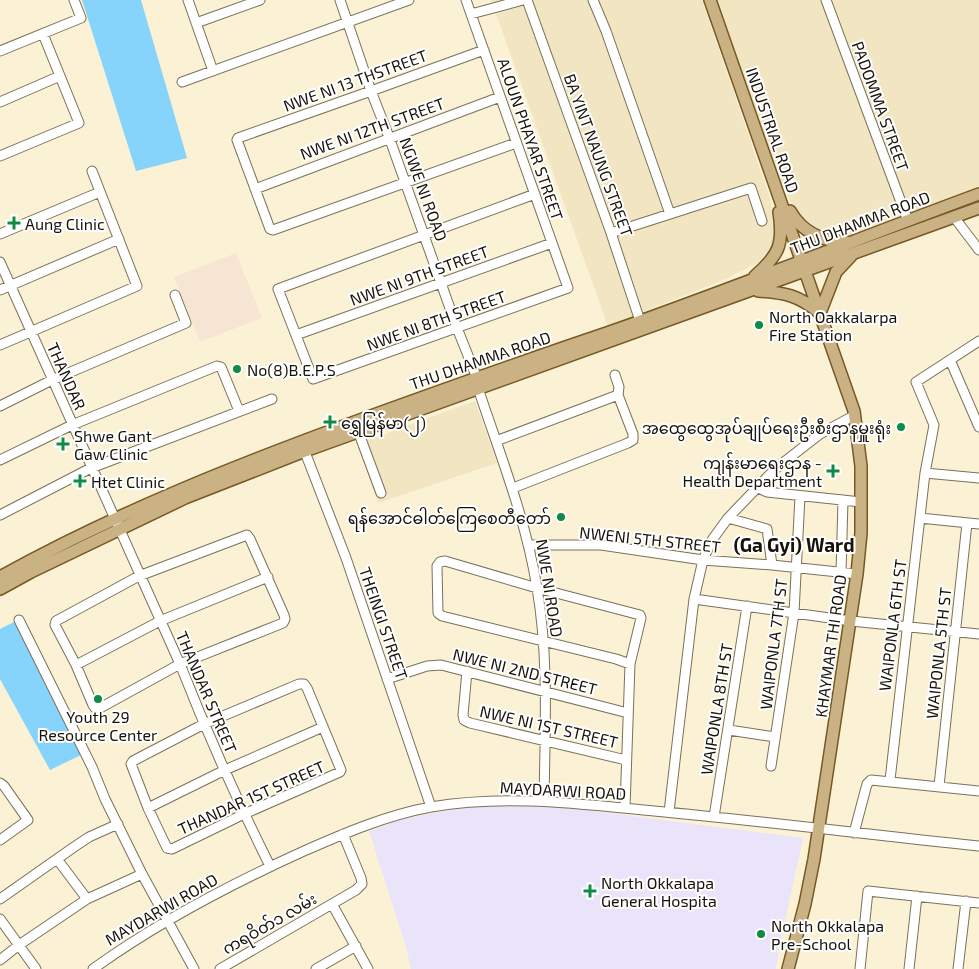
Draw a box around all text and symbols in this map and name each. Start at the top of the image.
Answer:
street label: PADOMMA STREET [849,39,913,173]
street label: NWE NI 13 THSTREET [280,45,430,115]
street label: ALOUN PHAYAR STREET [494,55,568,223]
street label: INDUSTRIAL ROAD [743,65,803,195]
street label: BA YINT NAUNG STREET [561,71,637,239]
street label: NWE NI 12TH STREET [297,93,447,163]
street label: NGWE NI ROAD [396,134,452,244]
street label: THU DHAMMA ROAD [788,187,932,257]
place label: Aung Clinic [25,214,105,233]
marker: Aung Clinic [7,216,21,230]
street label: NWE NI 9TH STREET [347,241,491,309]
street label: NWE NI 8TH STREET [364,286,508,354]
place label: North Oakkalarpa Fire Station [769,307,897,344]
marker: North Oakkalarpa Fire Station [753,319,765,331]
street label: THU DHAMMA ROAD [407,327,553,393]
street label: THANDAR [44,339,90,413]
place label: No(8)B.E.P.S [247,360,336,379]
marker: No(8)B.E.P.S [231,363,243,375]
place label: ရွှေမြန်မာ(၂) [341,412,426,437]
marker: ရွှေမြန်မာ(၂) [323,415,337,429]
place label: အထွေထွေအုပ်ချုပ်ရေးဦးစီးဌာနမှူးရုံး [642,417,891,443]
marker: အထွေထွေအုပ်ချုပ်ရေးဦးစီးဌာနမှူးရုံး [895,421,907,433]
place label: Shwe Gant Gaw Clinic [74,426,152,463]
marker: Shwe Gant Gaw Clinic [56,437,70,451]
place label: ကျန်းမာရေးဌာန - Health Department [683,452,822,490]
marker: ကျန်းမာရေးဌာန - Health Department [826,464,840,478]
place label: Htet Clinic [91,472,165,491]
marker: Htet Clinic [73,474,87,488]
place label: ရန်အောင်ဓါတ်ကြေစေတီတော် [348,507,551,532]
marker: ရန်အောင်ဓါတ်ကြေစေတီတော် [555,511,567,523]
street label: NWENI 5TH STREET [578,522,722,556]
district label: (Ga Gyi) Ward [734,533,854,557]
street label: NWE NI ROAD [533,538,567,638]
street label: WAIPONLA 6TH ST [874,558,910,692]
street label: THEINGI STREET [356,564,412,682]
street label: KHAYMAR THI ROAD [811,573,849,719]
street label: WAIPONLA 7TH ST [756,577,790,711]
street label: WAIPONLA 5TH ST [922,586,954,720]
street label: THANDAR STREET [173,628,241,756]
street label: WAIPONLA 8TH ST [696,642,736,776]
street label: NWE NI 2ND STREET [451,644,599,698]
marker: Youth 29 Resource Center [92,693,104,705]
street label: NWE NI 1ST STREET [478,701,620,751]
place label: Youth 29 Resource Center [39,707,158,744]
street label: THANDAR 1ST STREET [175,756,327,838]
street label: MAYDARWI ROAD [499,777,627,803]
street label: MAYDARWI ROAD [101,869,221,949]
place label: North Okkalapa General Hospita [601,873,717,910]
marker: North Okkalapa General Hospita [583,884,597,898]
street label: ကရဝိတ်၁ လမ်း [218,887,322,962]
place label: North Okkalapa Pre-School [771,916,884,953]
marker: North Okkalapa Pre-School [755,928,767,940]

